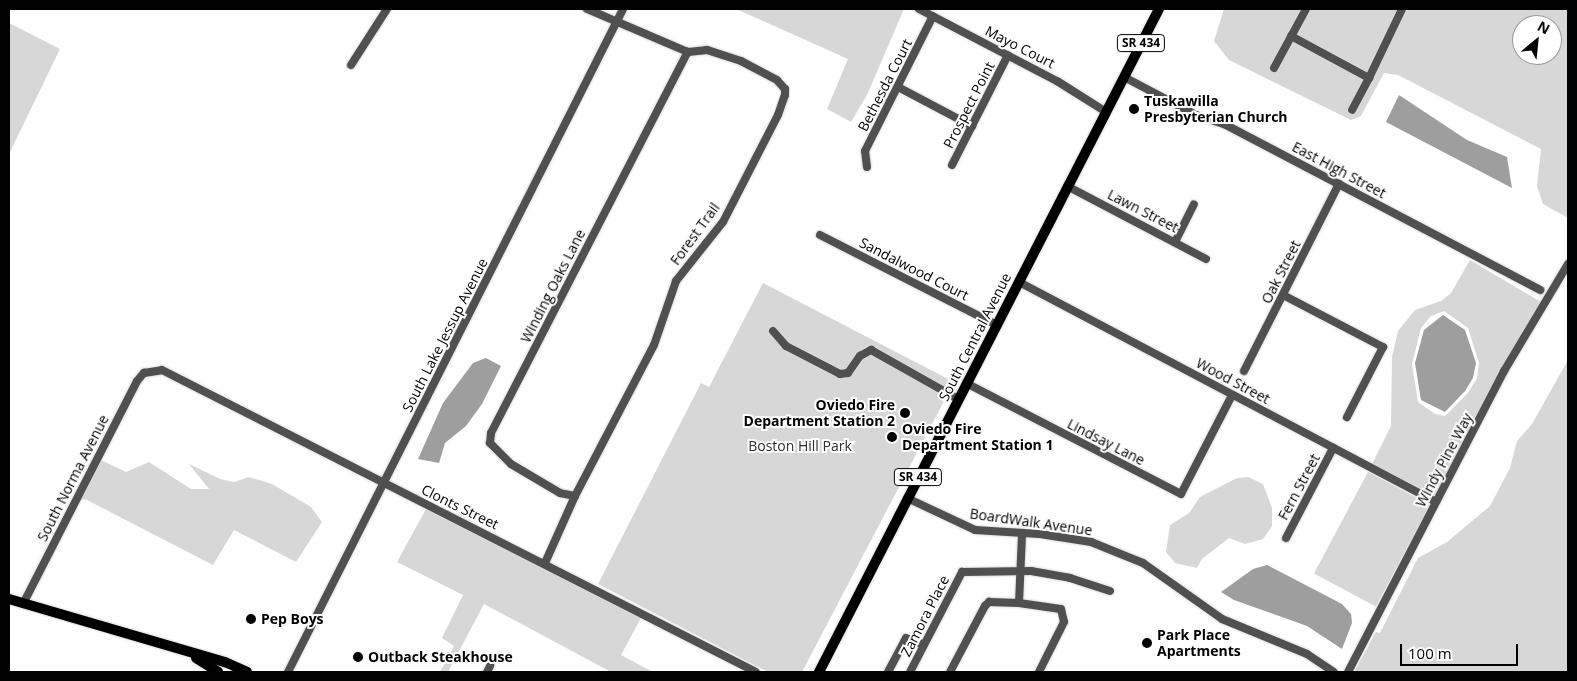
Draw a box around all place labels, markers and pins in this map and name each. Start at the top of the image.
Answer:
place label: Tuskawilla Presbyterian Church [1144,93,1288,125]
marker: Tuskawilla Presbyterian Church [1128,103,1140,115]
place label: Oviedo Fire Department Station 2 [744,397,895,430]
marker: Oviedo Fire Department Station 2 [899,407,911,419]
place label: Oviedo Fire Department Station 1 [902,421,1053,454]
marker: Oviedo Fire Department Station 1 [886,431,898,443]
place label: Pep Boys [261,611,324,627]
marker: Pep Boys [245,613,257,625]
place label: Park Place Apartments [1157,627,1241,660]
marker: Park Place Apartments [1141,637,1153,649]
place label: Outback Steakhouse [368,649,513,665]
marker: Outback Steakhouse [352,651,364,663]

